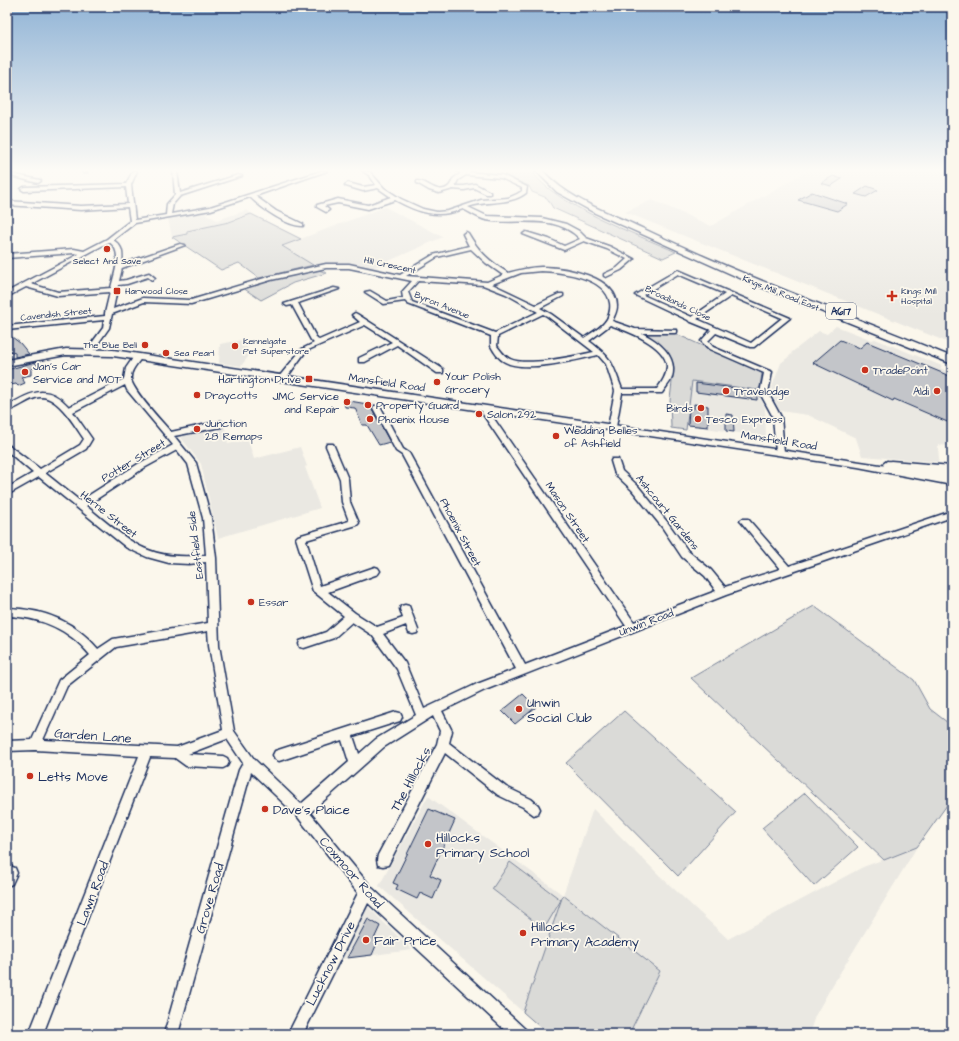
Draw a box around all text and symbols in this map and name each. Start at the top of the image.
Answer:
marker: Select And Save [102,244,112,254]
street label: Hill Crescent [363,254,417,277]
place label: Select And Save [73,255,141,268]
street label: Kings Mill Road East [741,272,821,315]
street label: Broadlands Close [643,283,713,324]
place label: Harwood Close [125,285,188,298]
place label: Kings Mill Hospital [901,285,937,308]
marker: Harwood Close [112,286,122,296]
street label: Byron Avenue [412,288,472,323]
marker: Kings Mill Hospital [886,290,898,302]
road number: A617 [826,303,856,319]
street label: Cavendish Street [20,304,93,325]
place label: Kennelgate Pet Superstore [243,335,309,358]
place label: The Blue Bell [84,339,138,352]
marker: The Blue Bell [140,340,150,350]
marker: Kennelgate Pet Superstore [230,341,240,351]
place label: Sea Pearl [174,347,215,360]
marker: Sea Pearl [161,348,171,358]
place label: Jan's Car Service and MOT [33,359,121,387]
place label: TradePoint [873,363,928,378]
marker: TradePoint [860,365,870,375]
marker: Jan's Car Service and MOT [20,367,30,377]
place label: Your Polish Grocery [445,369,501,398]
street label: Mansfield Road [348,370,426,395]
place label: Hartington Drive [218,372,301,388]
marker: Hartington Drive [304,374,314,384]
marker: Your Polish Grocery [432,377,442,387]
place label: Travelodge [734,384,789,400]
place label: Aldi [913,384,929,399]
marker: Travelodge [721,386,731,396]
marker: Aldi [932,386,942,396]
place label: Draycotts [205,388,258,404]
place label: JMC Service and Repair [273,389,339,417]
marker: Draycotts [192,390,202,400]
marker: JMC Service and Repair [342,397,352,407]
place label: Property Guard [376,398,459,414]
marker: Property Guard [363,400,373,410]
place label: Birds [666,401,693,416]
marker: Birds [696,403,706,413]
place label: Salon 292 [487,407,537,422]
marker: Salon 292 [474,409,484,419]
place label: Phoenix House [378,412,449,427]
place label: Tesco Express [706,412,783,427]
marker: Phoenix House [365,414,375,424]
marker: Tesco Express [693,414,703,424]
place label: Junction 28 Remaps [205,416,263,444]
place label: Wedding Belles of Ashfield [564,423,638,451]
marker: Junction 28 Remaps [192,424,202,434]
street label: Mansfield Road [740,427,818,454]
marker: Wedding Belles of Ashfield [551,431,561,441]
street label: Potter Street [98,435,169,486]
street label: Ashcourt Gardens [632,471,703,554]
street label: Mason Street [542,479,594,546]
street label: Herne Street [77,487,141,542]
street label: Phoenix Street [436,495,485,569]
street label: Eastfield Side [184,510,207,580]
place label: Essar [259,595,288,610]
marker: Essar [246,597,256,607]
street label: Unwin Road [617,605,676,640]
place label: Unwin Social Club [527,694,593,727]
marker: Unwin Social Club [514,704,524,714]
street label: Garden Lane [54,724,132,748]
street label: The Hillocks [386,744,436,815]
place label: Letts Move [38,768,108,786]
marker: Letts Move [25,771,35,781]
place label: Dave's Plaice [273,801,350,819]
marker: Dave's Plaice [260,804,270,814]
place label: Hillocks Primary School [436,829,529,863]
street label: Coxmoor Road [315,833,388,913]
marker: Hillocks Primary School [423,839,433,849]
street label: Lawn Road [72,858,114,928]
street label: Grove Road [191,861,229,936]
street label: Lucknow Drive [302,918,360,1009]
place label: Hillocks Primary Academy [531,918,639,952]
marker: Hillocks Primary Academy [518,928,528,938]
place label: Fair Price [374,932,437,950]
marker: Fair Price [361,935,371,945]

